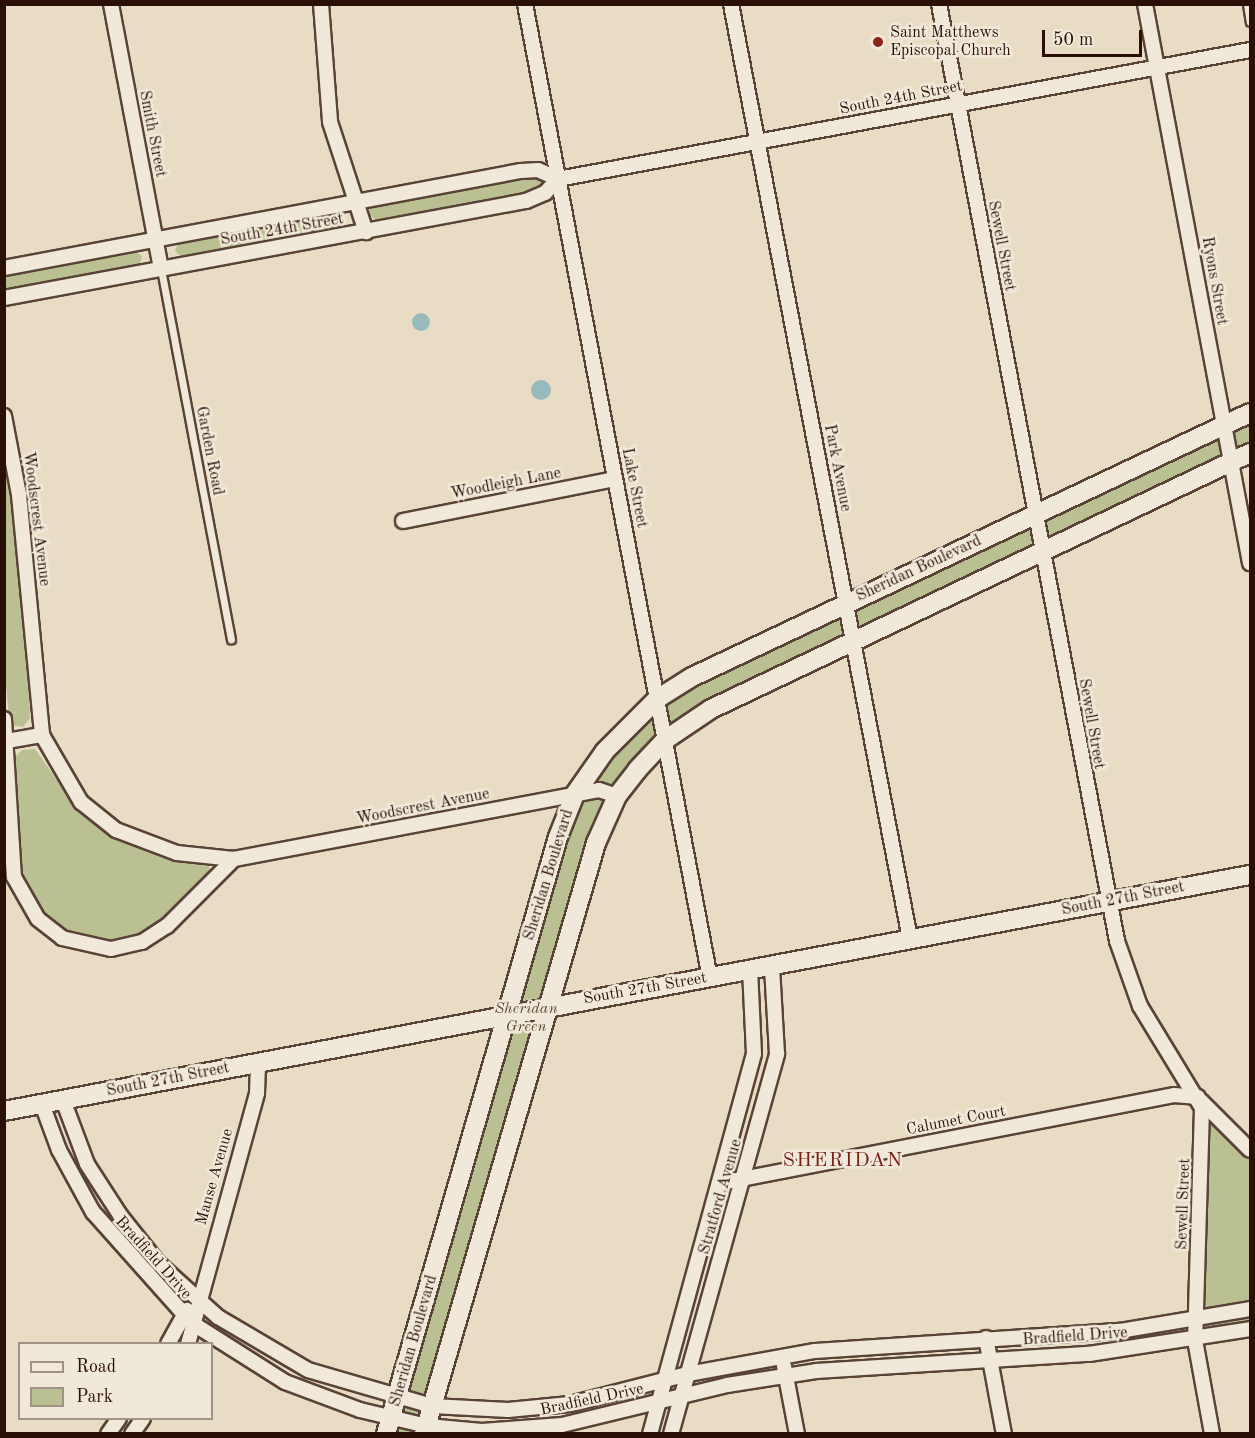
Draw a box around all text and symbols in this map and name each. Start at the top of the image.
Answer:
scale bar [1045,18,1146,56]
place label: Saint Matthews Episcopal Church [890,23,1011,61]
text: 50 m [1053,31,1093,49]
marker: Saint Matthews Episcopal Church [871,35,885,49]
street label: South 24th Street [838,77,964,119]
street label: Smith Street [134,89,170,179]
street label: Sewell Street [983,199,1019,293]
street label: South 24th Street [219,210,345,250]
street label: Ryons Street [1197,235,1231,327]
street label: Garden Road [191,405,227,497]
street label: Park Avenue [819,423,855,513]
street label: Lake Street [617,446,651,530]
street label: Woodscrest Avenue [18,451,54,587]
street label: Woodleigh Lane [449,464,563,504]
street label: Sheridan Boulevard [853,532,985,606]
street label: Sewell Street [1074,677,1108,771]
street label: Woodscrest Avenue [355,785,491,829]
street label: Sheridan Boulevard [520,807,578,943]
street label: South 27th Street [1060,878,1186,920]
street label: South 27th Street [582,969,708,1009]
park label: Sheridan Green [494,999,558,1037]
street label: South 27th Street [105,1059,231,1101]
street label: Calumet Court [905,1102,1007,1140]
street label: Manse Avenue [192,1127,238,1227]
street label: Stratford Avenue [695,1137,747,1257]
district label: SHERIDAN [782,1149,904,1173]
street label: Sewell Street [1173,1158,1195,1250]
street label: Bradfield Drive [111,1212,195,1304]
street label: Sheridan Boulevard [386,1273,442,1409]
street label: Bradfield Drive [1022,1324,1128,1350]
legend [18,1342,213,1420]
text: Road [76,1358,116,1376]
street label: Bradfield Drive [539,1380,645,1420]
text: Park [76,1388,113,1406]

